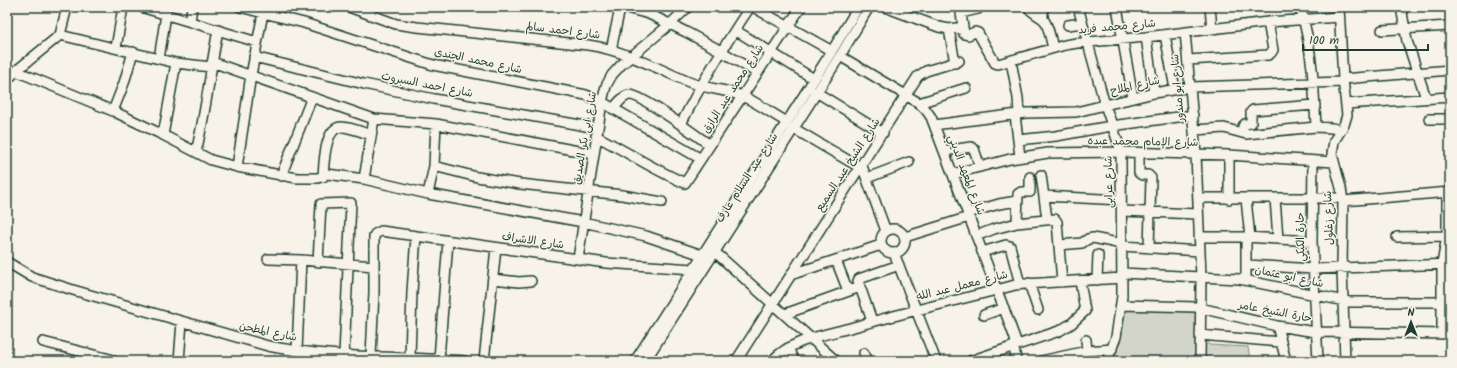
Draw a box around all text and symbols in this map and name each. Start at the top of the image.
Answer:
street label: شارع محمد فريد [1077,15,1157,39]
street label: شارع احمد سالم [525,18,601,44]
scale bar [1303,26,1428,52]
text: 100 m [1309,31,1340,50]
street label: شارع محمد عبد الرازق [697,41,769,137]
street label: شارع محمد الجندى [432,43,524,79]
street label: شارع ابو مندور [1166,53,1190,124]
street label: شارع احمد السبروت [380,67,474,103]
street label: شارع الملاح [1108,72,1162,100]
street label: شارع ابى بكر الصديق [568,90,602,186]
street label: شارع الشيخ عبد السميع [811,115,885,215]
street label: شارع عبد السلام عارف [711,129,783,227]
street label: شارع المعهد الديني [941,132,990,218]
street label: شارع الإمام محمد عبده [1087,132,1199,152]
street label: شارع عرابى [1100,156,1118,208]
street label: شارع زغلول [1319,191,1339,245]
street label: حارة الكيكي [1292,212,1311,262]
street label: شارع الاشراف [501,228,565,254]
street label: شارع ابو عثمان [1253,261,1325,293]
street label: شارع معمل عبد الله [914,266,1010,306]
street label: حارة الشيخ عامر [1236,296,1313,328]
north arrow [1391,302,1431,342]
text: N [1408,304,1415,322]
street label: شارع المطحن [238,317,298,347]

